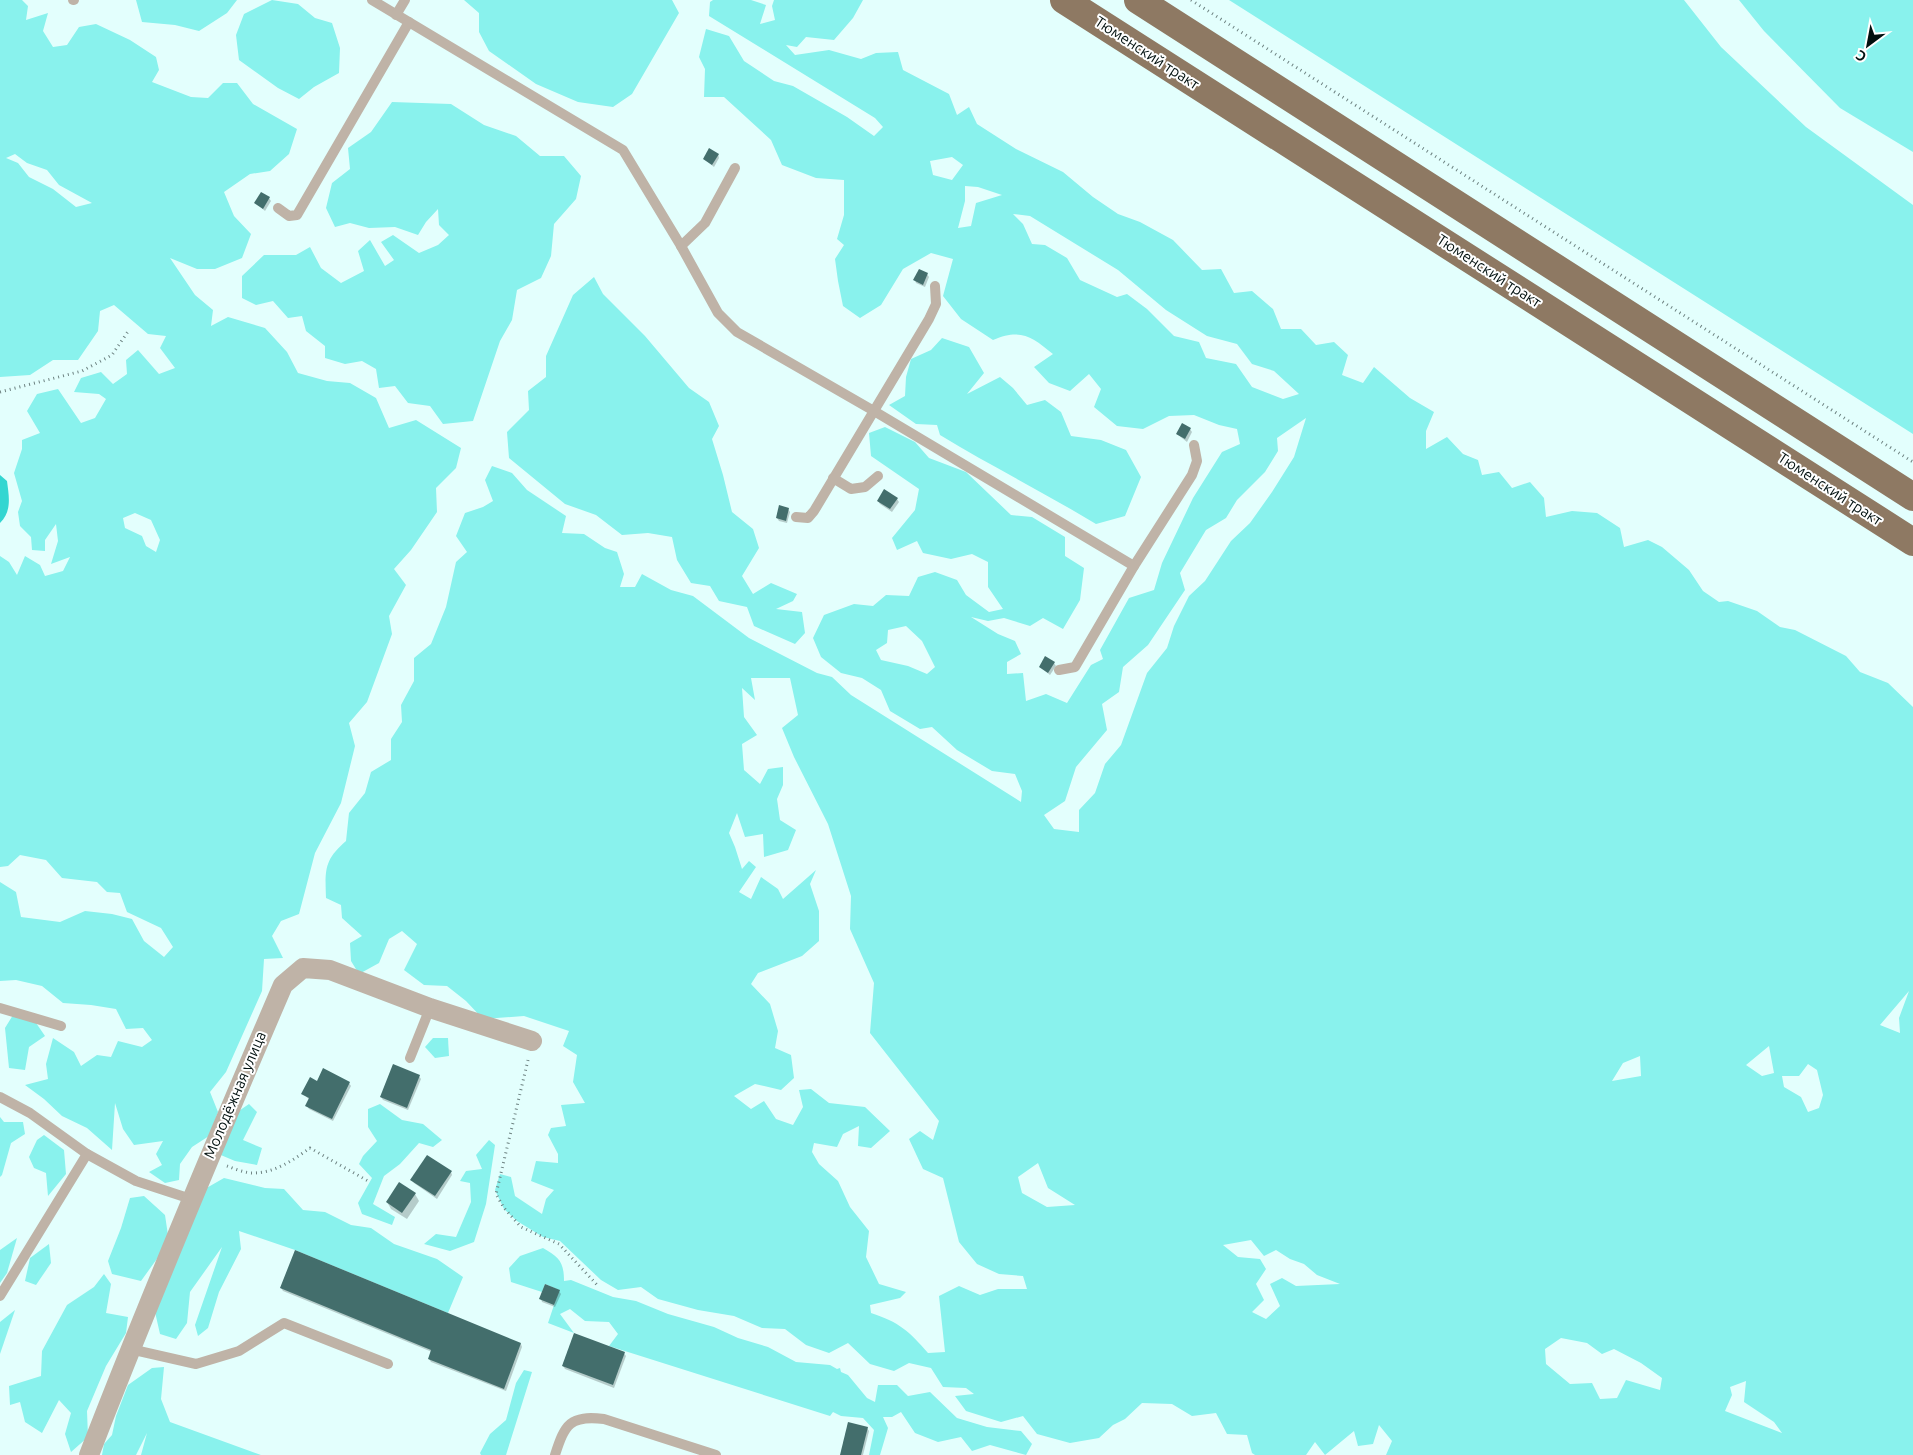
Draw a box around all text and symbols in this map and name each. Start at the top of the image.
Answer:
street label: Тюменский тракт [1092,13,1203,93]
north arrow [1843,20,1893,70]
text: С [1853,47,1869,65]
street label: Тюменский тракт [1434,231,1545,311]
street label: Тюменский тракт [1775,449,1886,529]
street label: Молодёжная улица [200,1029,269,1161]

